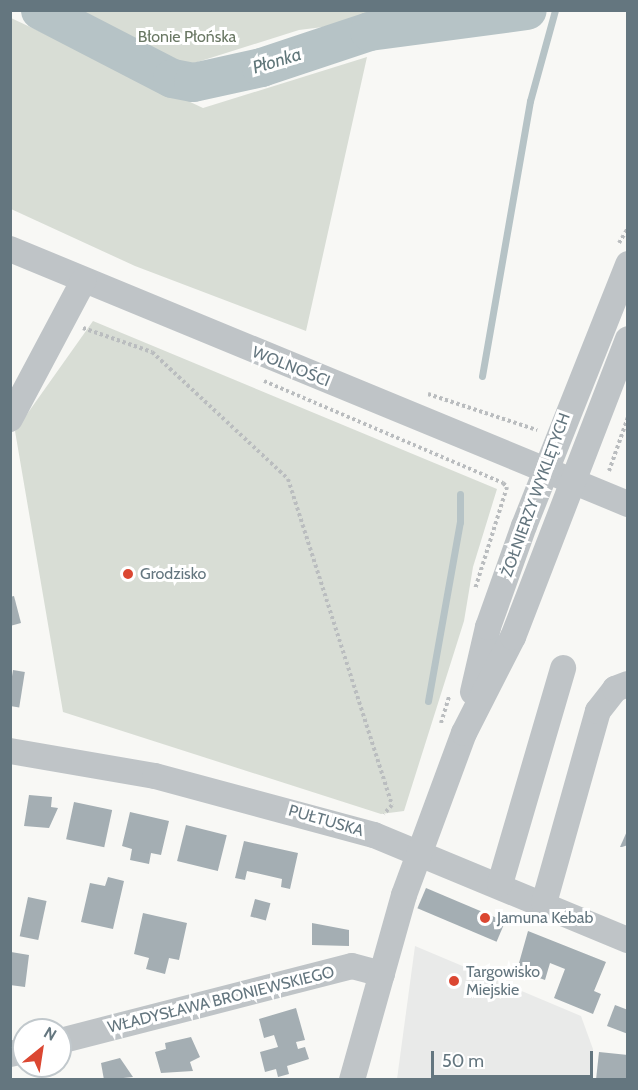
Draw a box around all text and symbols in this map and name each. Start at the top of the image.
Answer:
park label: Błonie Płońska [138,27,236,47]
water label: Płonka [250,43,304,79]
street label: WOLNOŚCI [249,343,333,391]
street label: ŻOŁNIERZY WYKLĘTYCH [497,410,575,580]
place label: Grodzisko [140,564,206,584]
marker: Grodzisko [121,567,135,581]
street label: PUŁTUSKA [286,801,366,841]
place label: Jamuna Kebab [497,908,593,928]
marker: Jamuna Kebab [478,911,492,925]
place label: Targowisko Miejskie [466,962,540,1000]
street label: WŁADYSŁAWA BRONIEWSKIEGO [106,963,336,1037]
marker: Targowisko Miejskie [447,974,461,988]
north arrow [12,1018,72,1078]
text: N [41,1023,60,1045]
scale bar [434,1039,596,1077]
text: 50 m [442,1050,484,1072]

